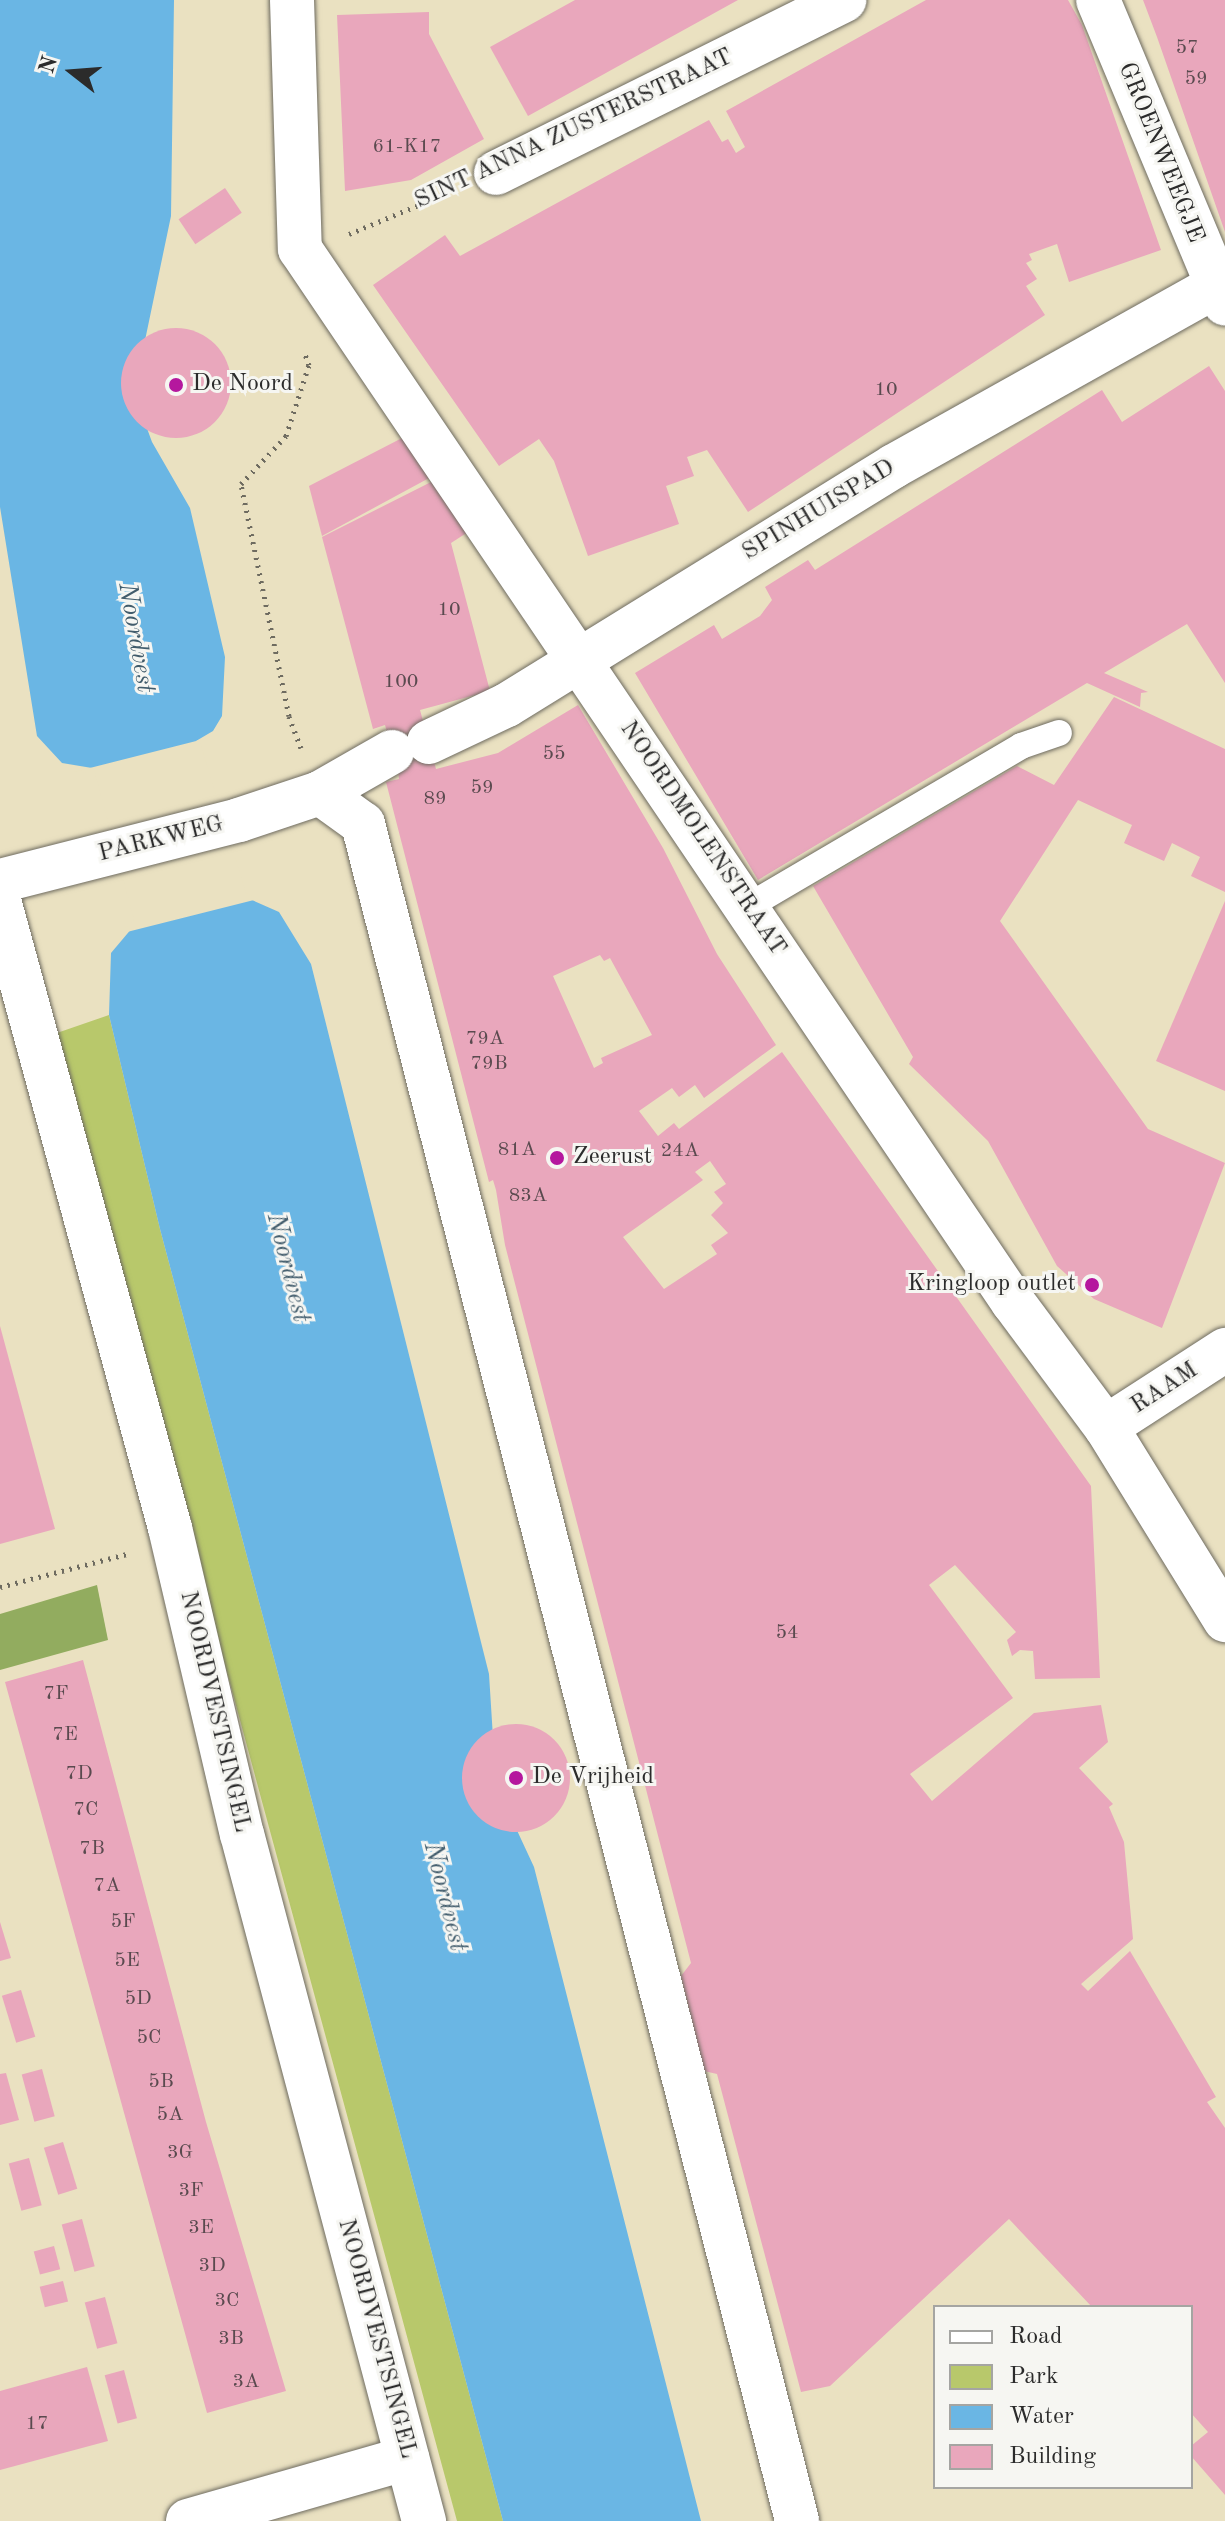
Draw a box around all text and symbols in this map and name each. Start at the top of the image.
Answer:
north arrow [32,32,112,112]
house number: 57 [1175,36,1199,60]
street label: SINT ANNA ZUSTERSTRAAT [411,44,737,216]
text: N [36,54,62,76]
street label: GROENWEEGJE [1111,59,1209,247]
house number: 59 [1184,67,1208,91]
house number: 61-K17 [373,135,441,159]
place label: De Noord [192,371,293,399]
marker: De Noord [167,376,185,394]
house number: 10 [874,378,898,402]
street label: SPINHUISPAD [738,454,900,568]
water label: Noordvest [110,580,160,696]
house number: 10 [437,598,461,622]
house number: 100 [384,670,418,694]
street label: NOORDMOLENSTRAAT [613,716,791,962]
house number: 55 [542,742,566,766]
house number: 59 [470,776,494,800]
house number: 89 [423,787,447,811]
street label: PARKWEG [96,811,226,869]
house number: 79A [466,1027,504,1051]
house number: 79B [471,1052,507,1076]
house number: 81A [498,1138,536,1162]
house number: 24A [661,1139,699,1163]
place label: Zeerust [573,1144,652,1172]
marker: Zeerust [548,1149,566,1167]
house number: 83A [509,1184,547,1208]
water label: Noordvest [258,1210,316,1326]
place label: Kringloop outlet [907,1271,1076,1299]
marker: Kringloop outlet [1083,1276,1101,1294]
street label: RAAM [1126,1357,1204,1421]
street label: NOORDVESTSINGEL [172,1589,256,1835]
house number: 54 [775,1621,799,1645]
house number: 7F [43,1682,69,1706]
house number: 7E [52,1723,78,1747]
house number: 7D [65,1762,93,1786]
place label: De Vrijheid [532,1764,654,1792]
marker: De Vrijheid [507,1769,525,1787]
house number: 7C [74,1798,98,1822]
house number: 7B [79,1837,105,1861]
water label: Noordvest [415,1839,473,1955]
house number: 7A [94,1874,120,1898]
house number: 5F [110,1910,136,1934]
house number: 5E [114,1949,140,1973]
house number: 5D [124,1987,152,2011]
house number: 5C [137,2026,161,2050]
house number: 5B [148,2070,174,2094]
house number: 5A [157,2103,183,2127]
house number: 3G [167,2141,193,2165]
house number: 3F [178,2179,204,2203]
house number: 3E [188,2216,214,2240]
street label: NOORDVESTSINGEL [330,2216,422,2462]
house number: 3D [198,2254,226,2278]
house number: 3C [215,2289,239,2313]
legend [933,2305,1193,2489]
text: Road [1009,2325,1062,2349]
house number: 3B [218,2327,244,2351]
text: Park [1009,2365,1058,2389]
house number: 3A [233,2370,259,2394]
text: Water [1009,2405,1074,2429]
house number: 17 [25,2412,49,2436]
text: Building [1009,2445,1096,2469]

